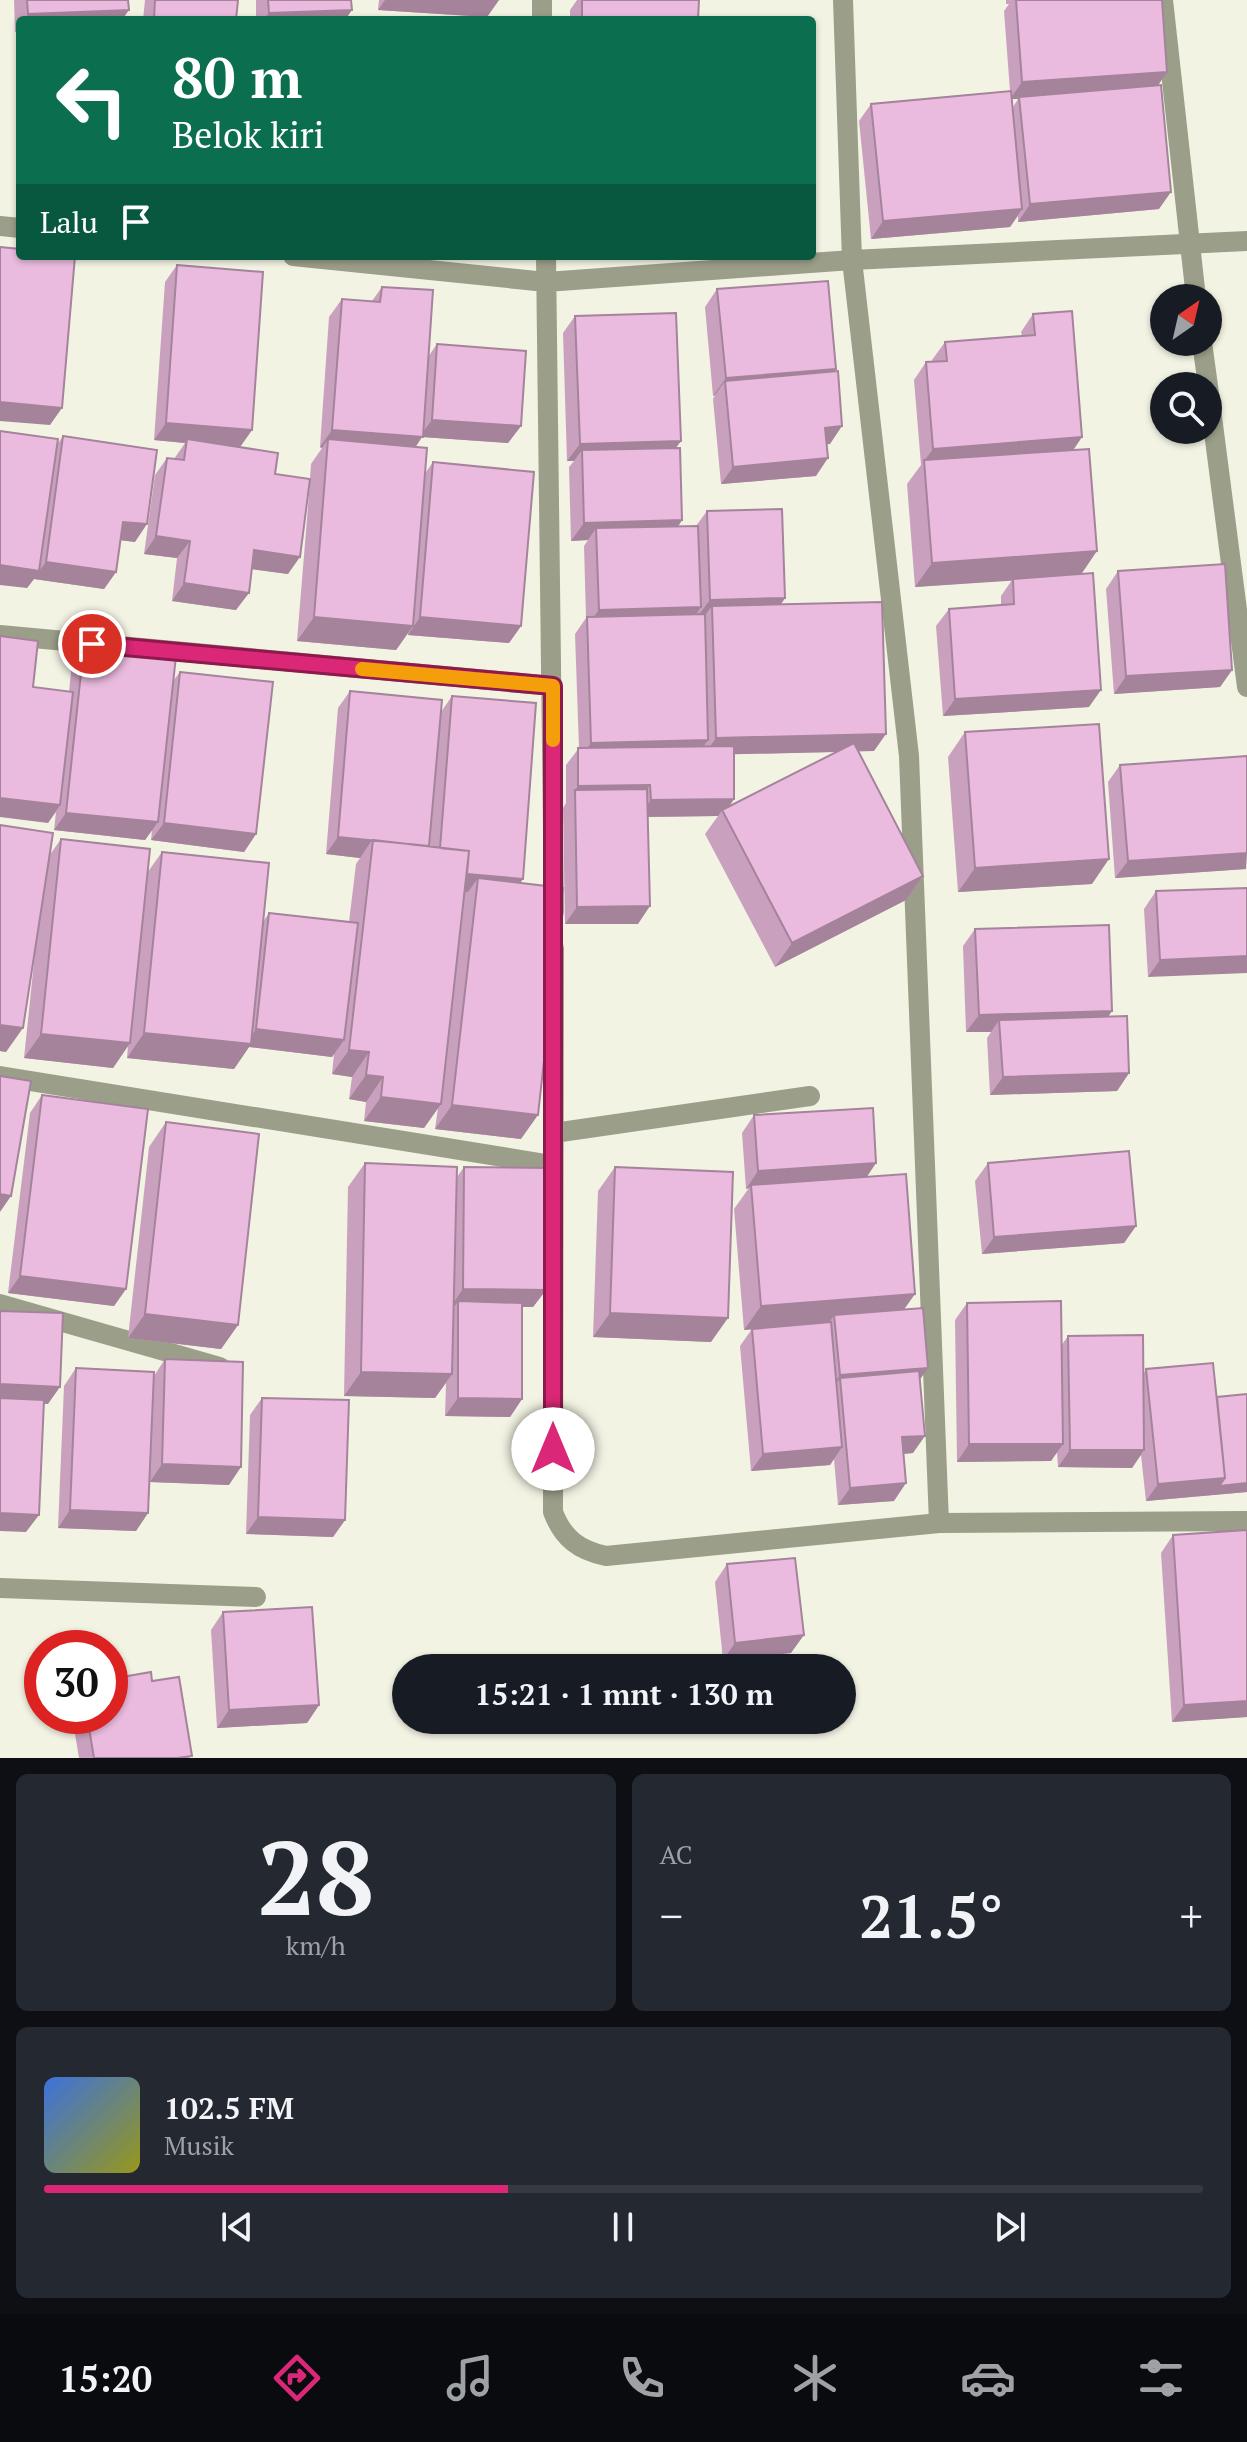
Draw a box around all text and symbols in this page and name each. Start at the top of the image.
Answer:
text: 80 m [172,40,302,114]
icon: left [40,48,144,152]
text: Belok kiri [172,111,324,158]
icon: arrive [114,200,158,244]
text: Lalu [40,202,98,242]
north arrow [1150,284,1222,356]
map controls [1150,284,1222,444]
button: search [1150,372,1222,444]
pin [58,610,126,678]
icon: arrive [70,622,114,666]
position arrow [511,1407,595,1491]
speed limit sign: 30 [24,1630,128,1734]
text: 15:21 · 1 mnt · 130 m [475,1674,773,1714]
text: 28 [257,1807,375,1945]
text: AC [660,1837,693,1871]
text: 21.5° [859,1876,1003,1955]
text: − [660,1886,683,1945]
text: + [1180,1886,1203,1945]
text: km/h [286,1928,346,1962]
text: 102.5 FM [164,2088,294,2128]
text: Musik [164,2128,234,2162]
icon: previous [215,2205,259,2249]
icon: pause [601,2205,645,2249]
icon: next [988,2205,1032,2249]
icon: directions [269,2350,325,2406]
icon: music [442,2350,498,2406]
icon: phone [614,2350,670,2406]
icon: climate [787,2350,843,2406]
icon: car [960,2350,1016,2406]
icon: filters [1133,2350,1189,2406]
text: 15:20 [58,2355,152,2402]

